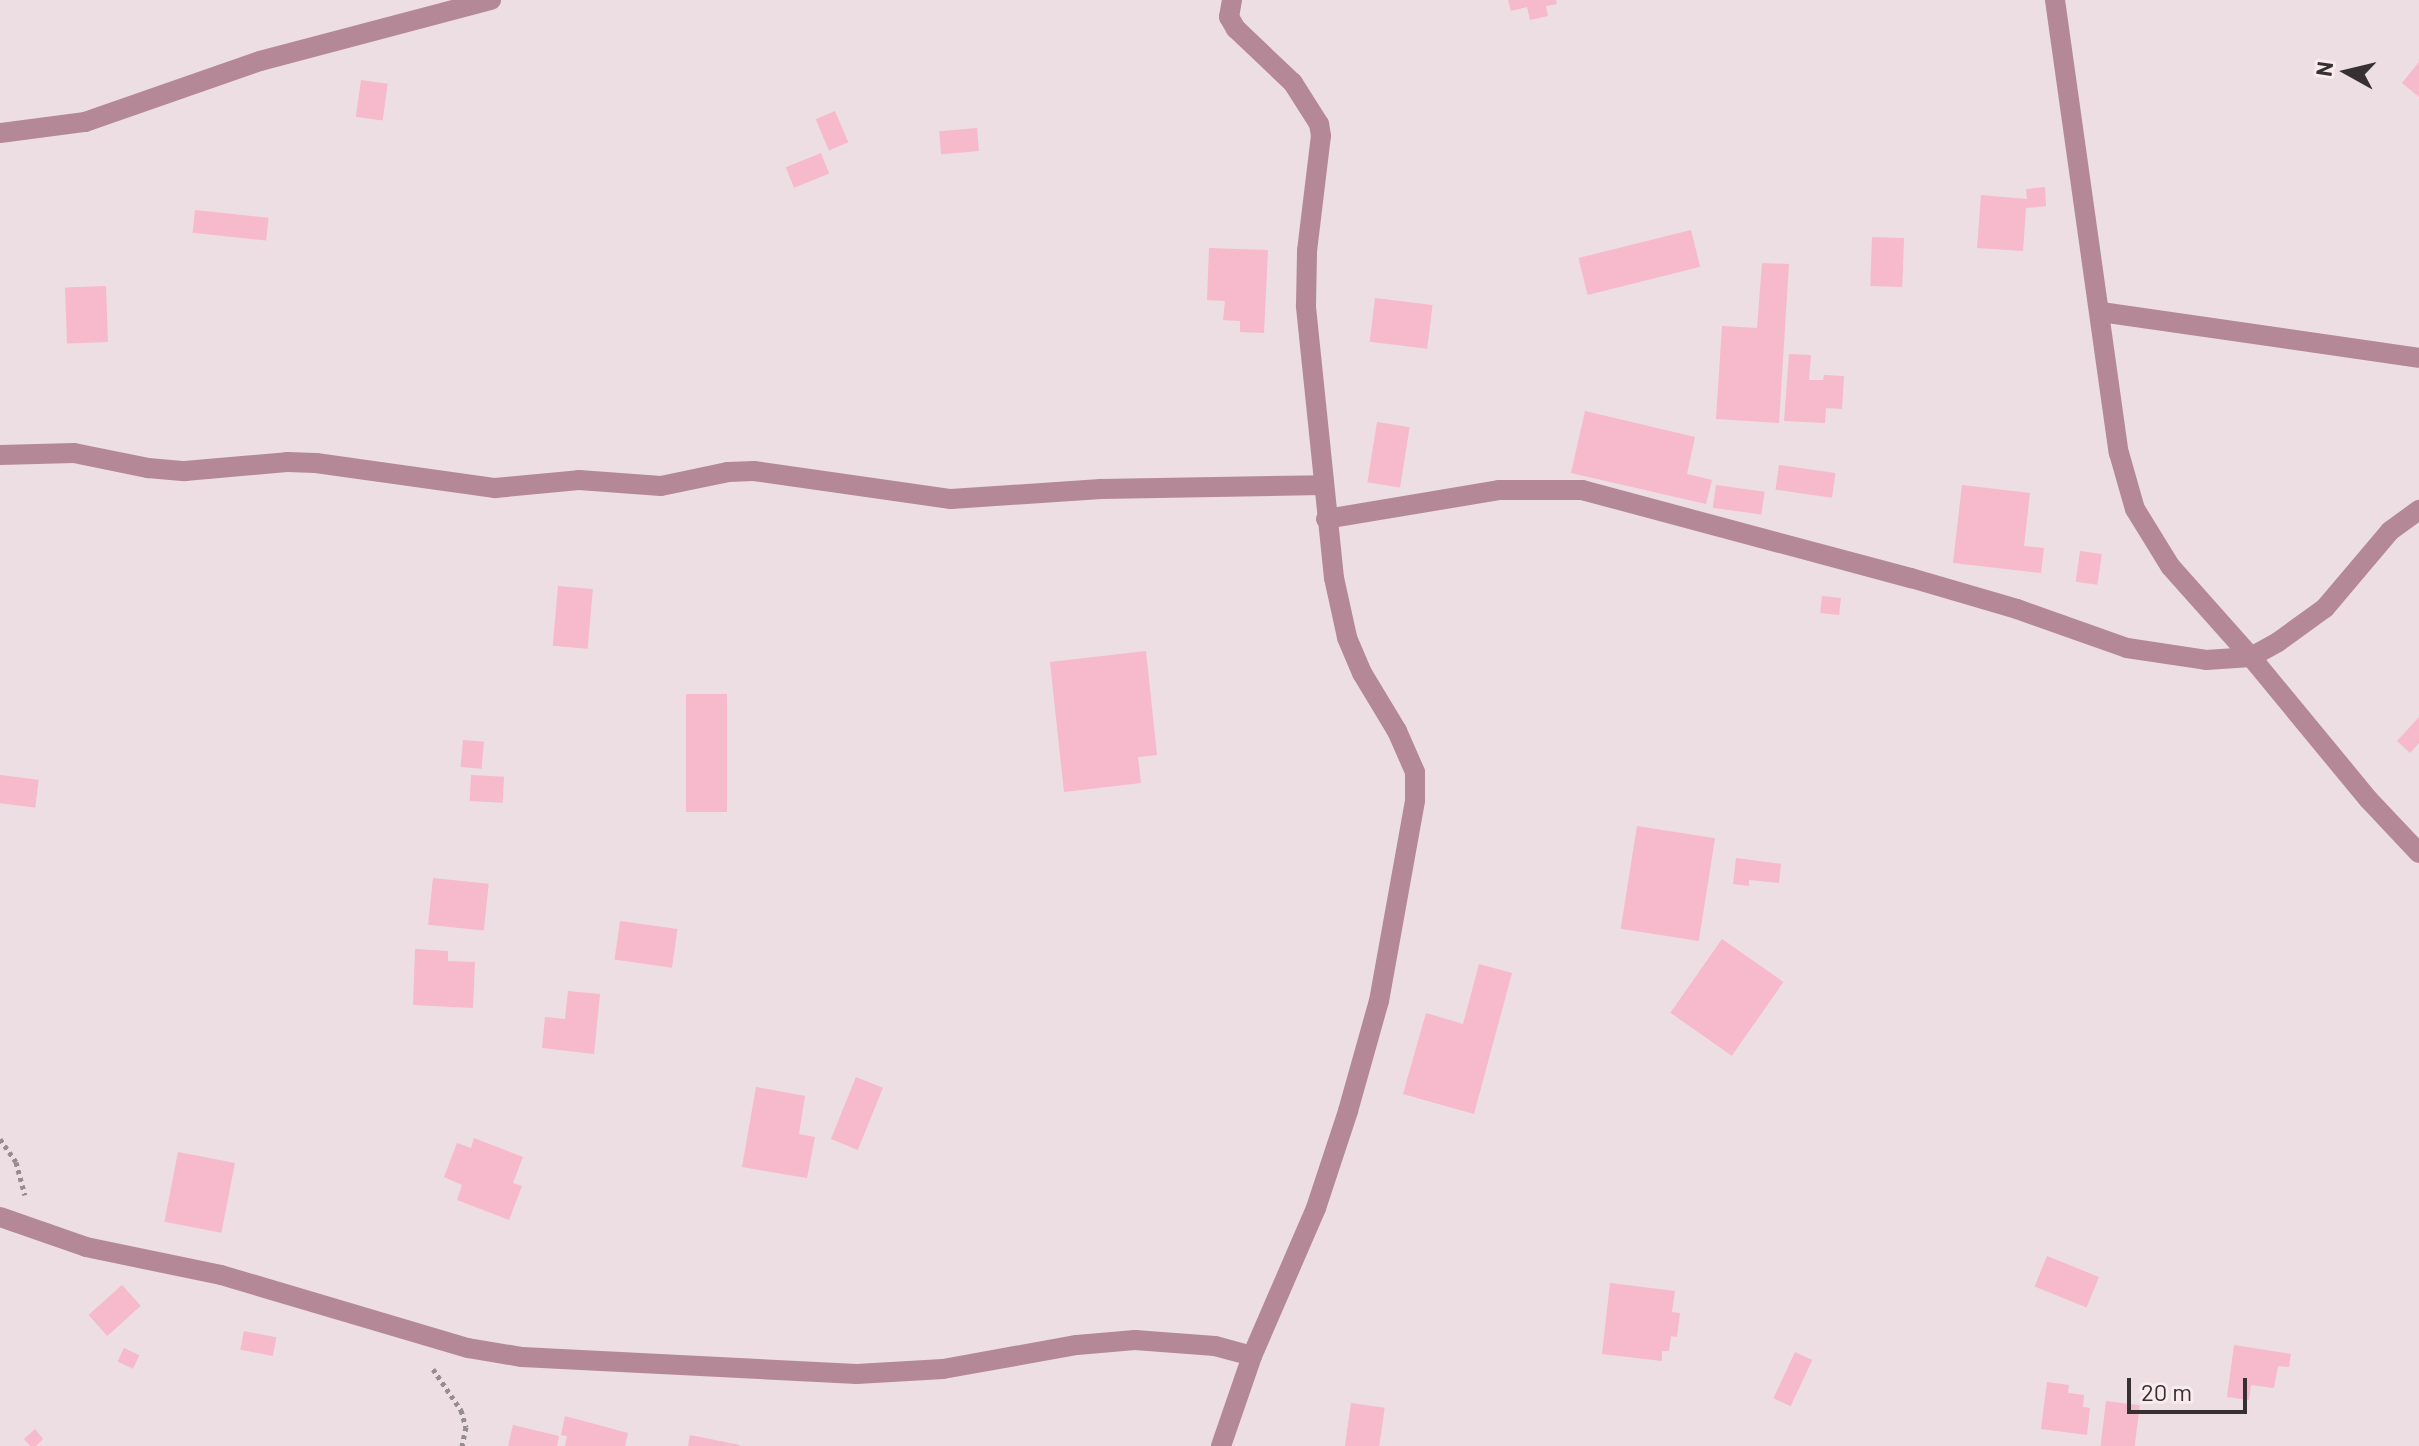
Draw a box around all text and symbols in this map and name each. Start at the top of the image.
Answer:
north arrow [2307,32,2387,112]
text: N [2309,60,2337,78]
scale bar [2131,1362,2251,1412]
text: 20 m [2141,1377,2192,1406]

